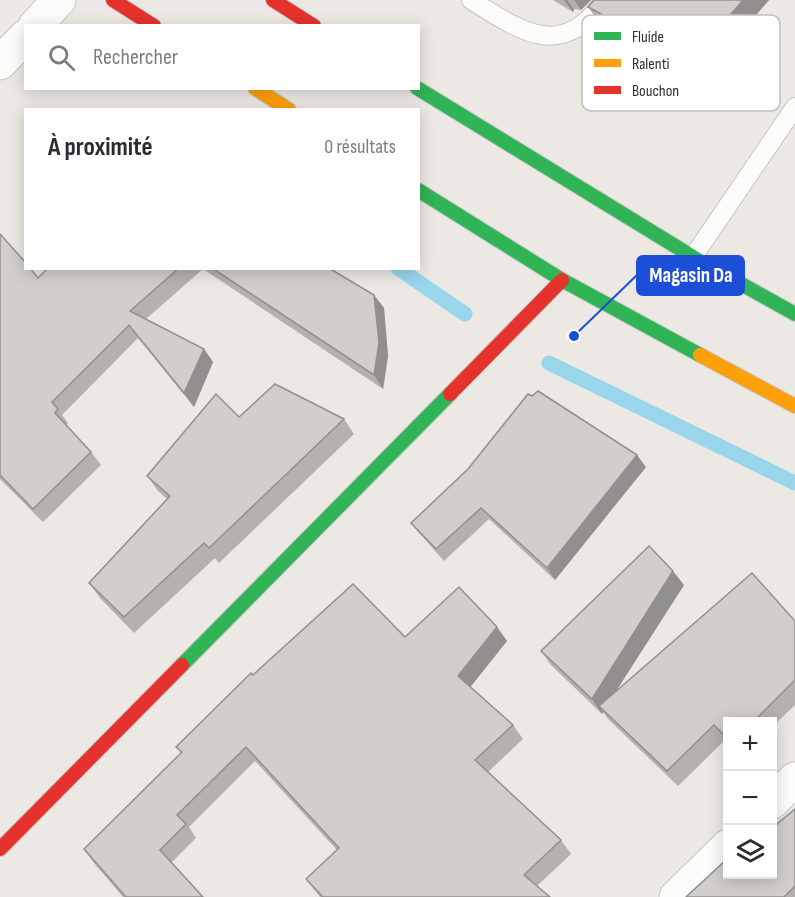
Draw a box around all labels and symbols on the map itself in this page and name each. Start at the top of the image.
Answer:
legend [582,15,780,111]
text: Fluide [632,28,664,47]
text: Ralenti [632,55,670,74]
text: Bouchon [632,82,679,101]
callout: Magasin Da [637,256,744,295]
text: Magasin Da [649,263,733,288]

